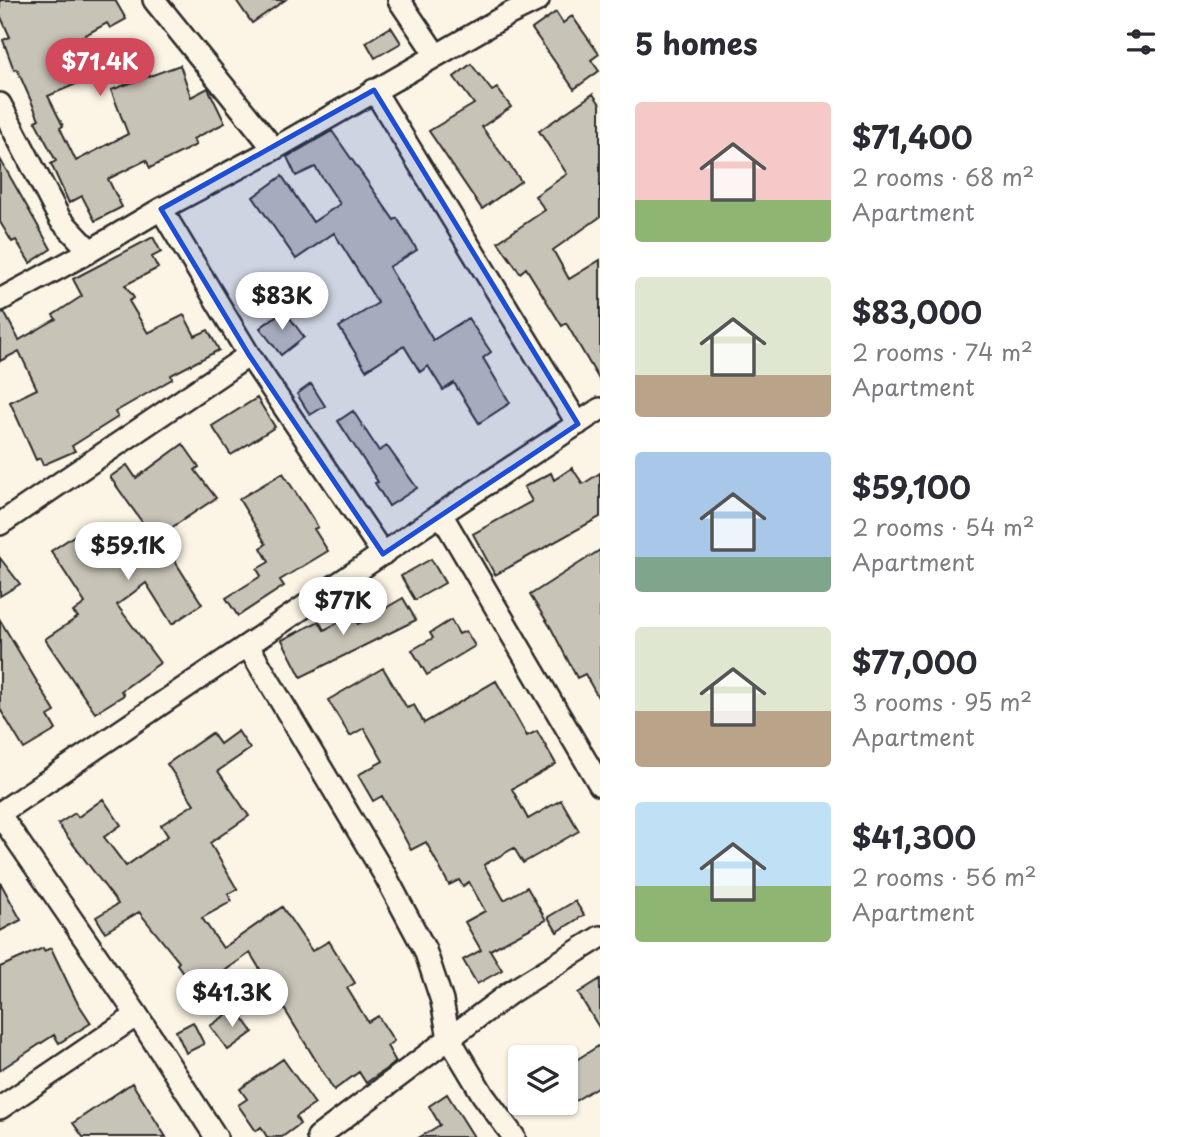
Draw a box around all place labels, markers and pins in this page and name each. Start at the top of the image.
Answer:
pin: $71.4K [43,38,157,98]
pin: $83K [241,272,323,332]
pin: $59.1K [71,522,185,582]
pin: $77K [302,578,384,637]
pin: $41.3K [175,970,289,1029]

